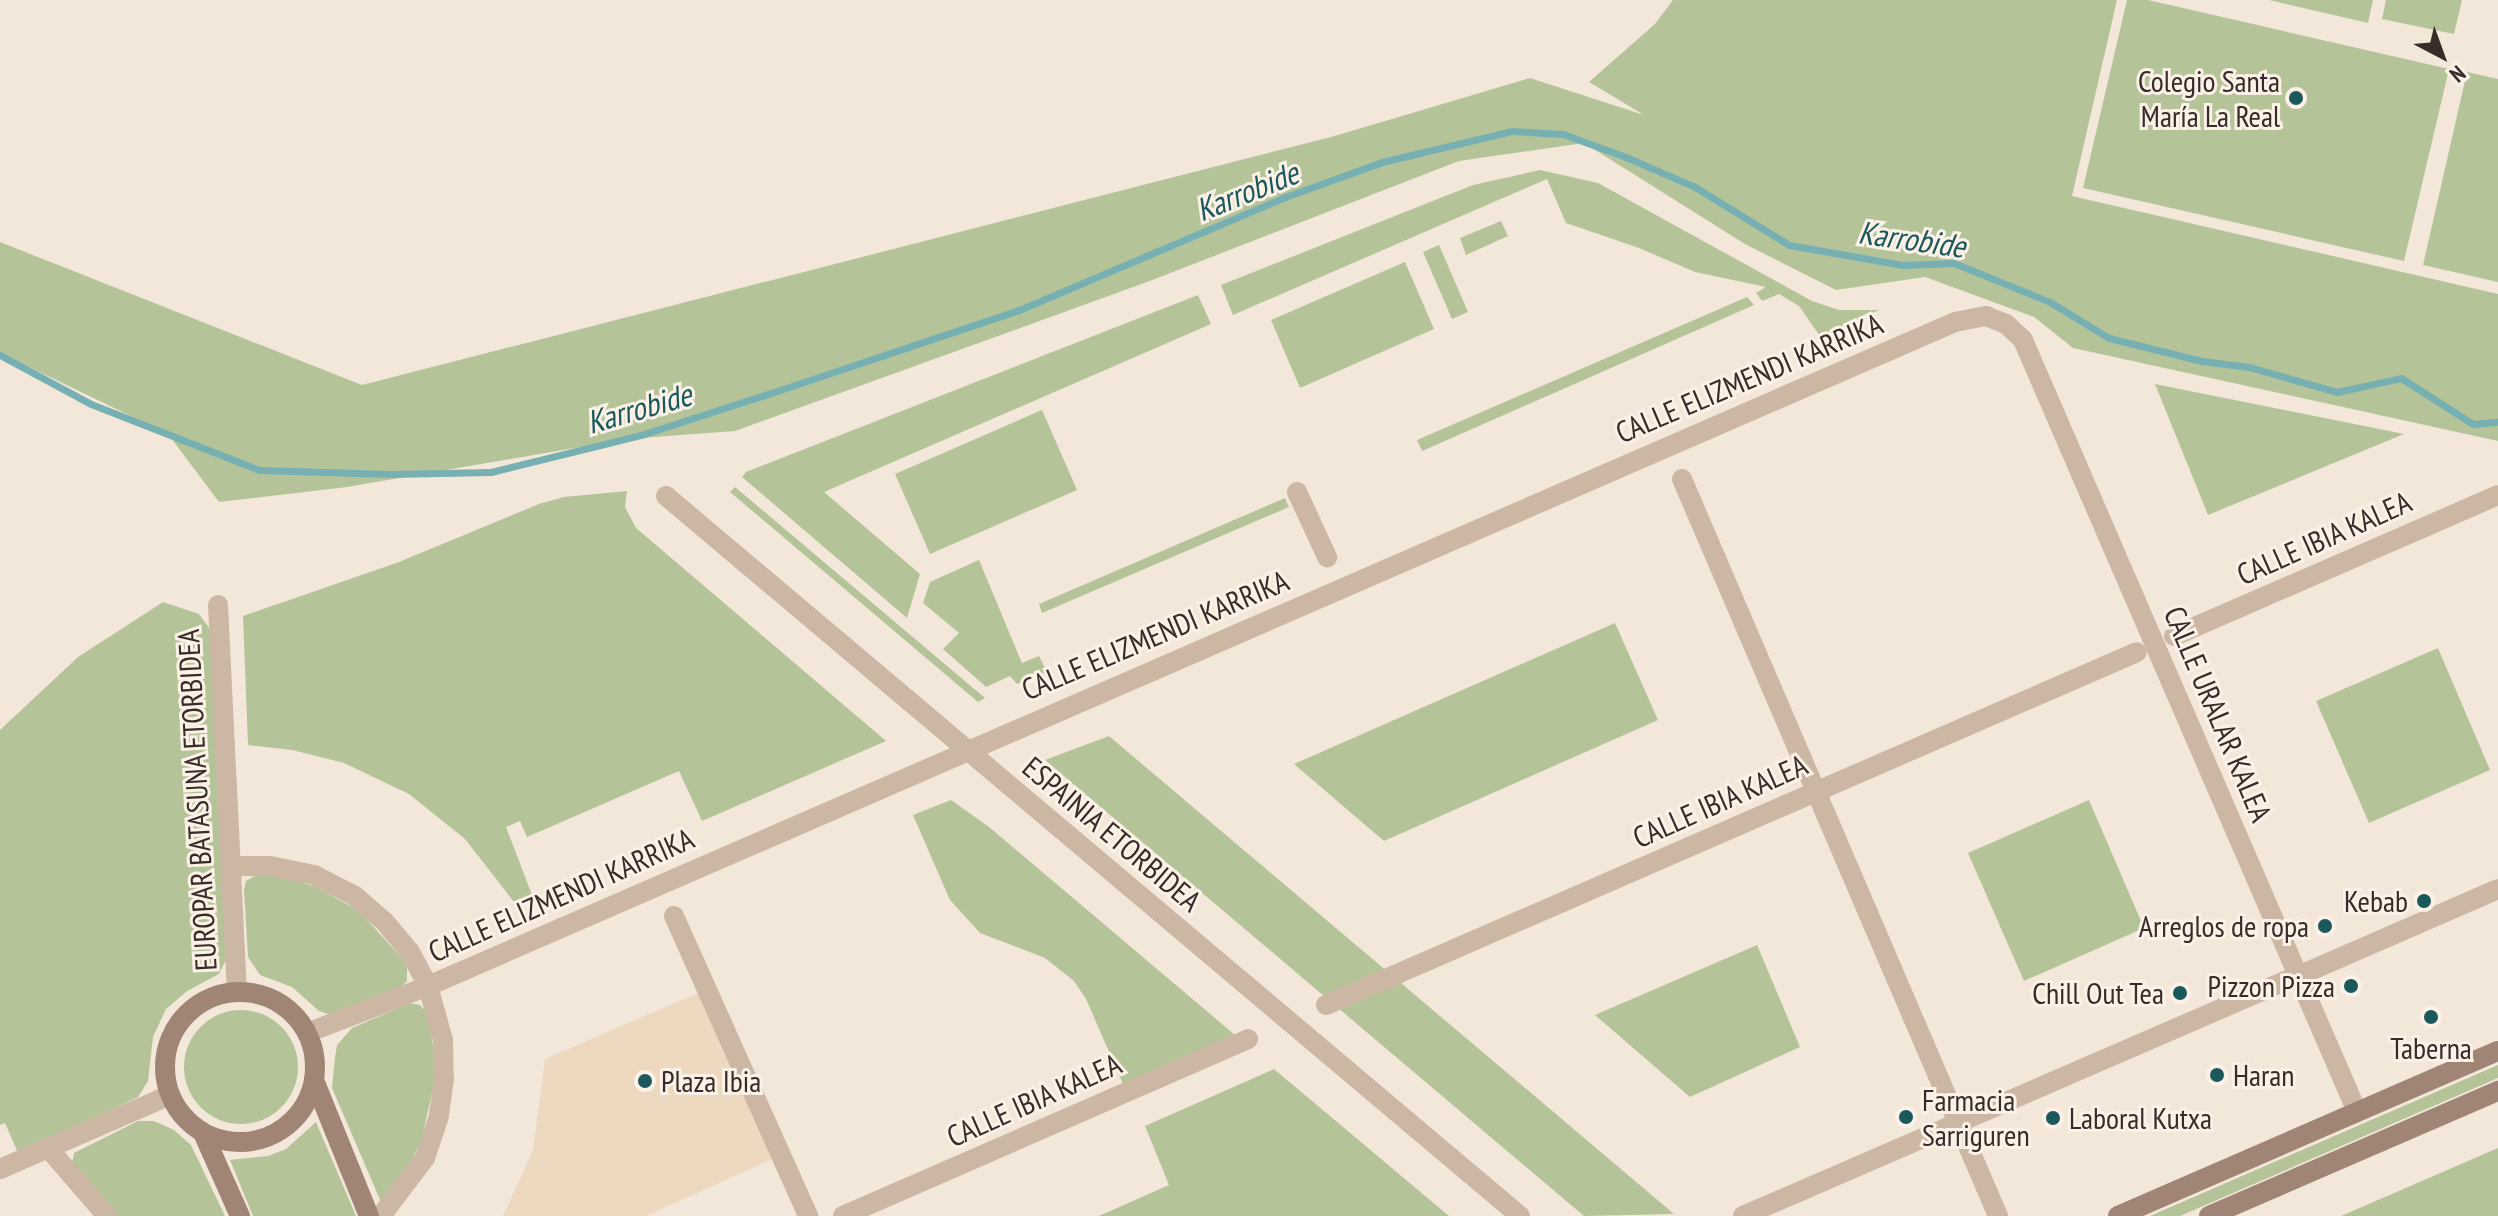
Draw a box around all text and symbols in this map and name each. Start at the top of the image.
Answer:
north arrow [2402,16,2482,96]
text: N [2444,60,2471,89]
place label: Colegio Santa María La Real [2138,63,2280,134]
marker: Colegio Santa María La Real [2287,89,2305,107]
water label: Karrobide [1190,153,1304,229]
water label: Karrobide [1856,213,1968,265]
street label: CALLE ELIZMENDI KARRIKA [1610,305,1888,451]
water label: Karrobide [582,375,696,441]
street label: CALLE IBIA KALEA [2231,483,2417,593]
street label: CALLE ELIZMENDI KARRIKA [1016,562,1294,708]
street label: CALLE URALAR KALEA [2156,601,2280,827]
street label: EUROPAR BATASUNA ETORBIDEA [170,628,224,972]
street label: CALLE IBIA KALEA [1627,746,1813,856]
street label: ESPAINIA ETORBIDEA [1015,749,1209,919]
street label: CALLE ELIZMENDI KARRIKA [423,820,699,970]
place label: Kebab [2344,883,2408,919]
marker: Kebab [2415,892,2433,910]
place label: Arreglos de ropa [2139,908,2309,944]
marker: Arreglos de ropa [2316,917,2334,935]
place label: Pizzon Pizza [2208,968,2335,1004]
place label: Chill Out Tea [2031,975,2164,1011]
marker: Pizzon Pizza [2342,977,2360,995]
marker: Chill Out Tea [2171,984,2189,1002]
marker: Taberna [2422,1008,2440,1026]
place label: Taberna [2390,1030,2472,1066]
street label: CALLE IBIA KALEA [941,1045,1127,1155]
place label: Haran [2233,1057,2294,1093]
place label: Plaza Ibia [661,1063,761,1099]
marker: Haran [2208,1066,2226,1084]
marker: Plaza Ibia [636,1072,654,1090]
place label: Farmacia Sarriguren [1922,1082,2030,1152]
place label: Laboral Kutxa [2069,1100,2212,1136]
marker: Farmacia Sarriguren [1897,1108,1915,1126]
marker: Laboral Kutxa [2044,1109,2062,1127]

